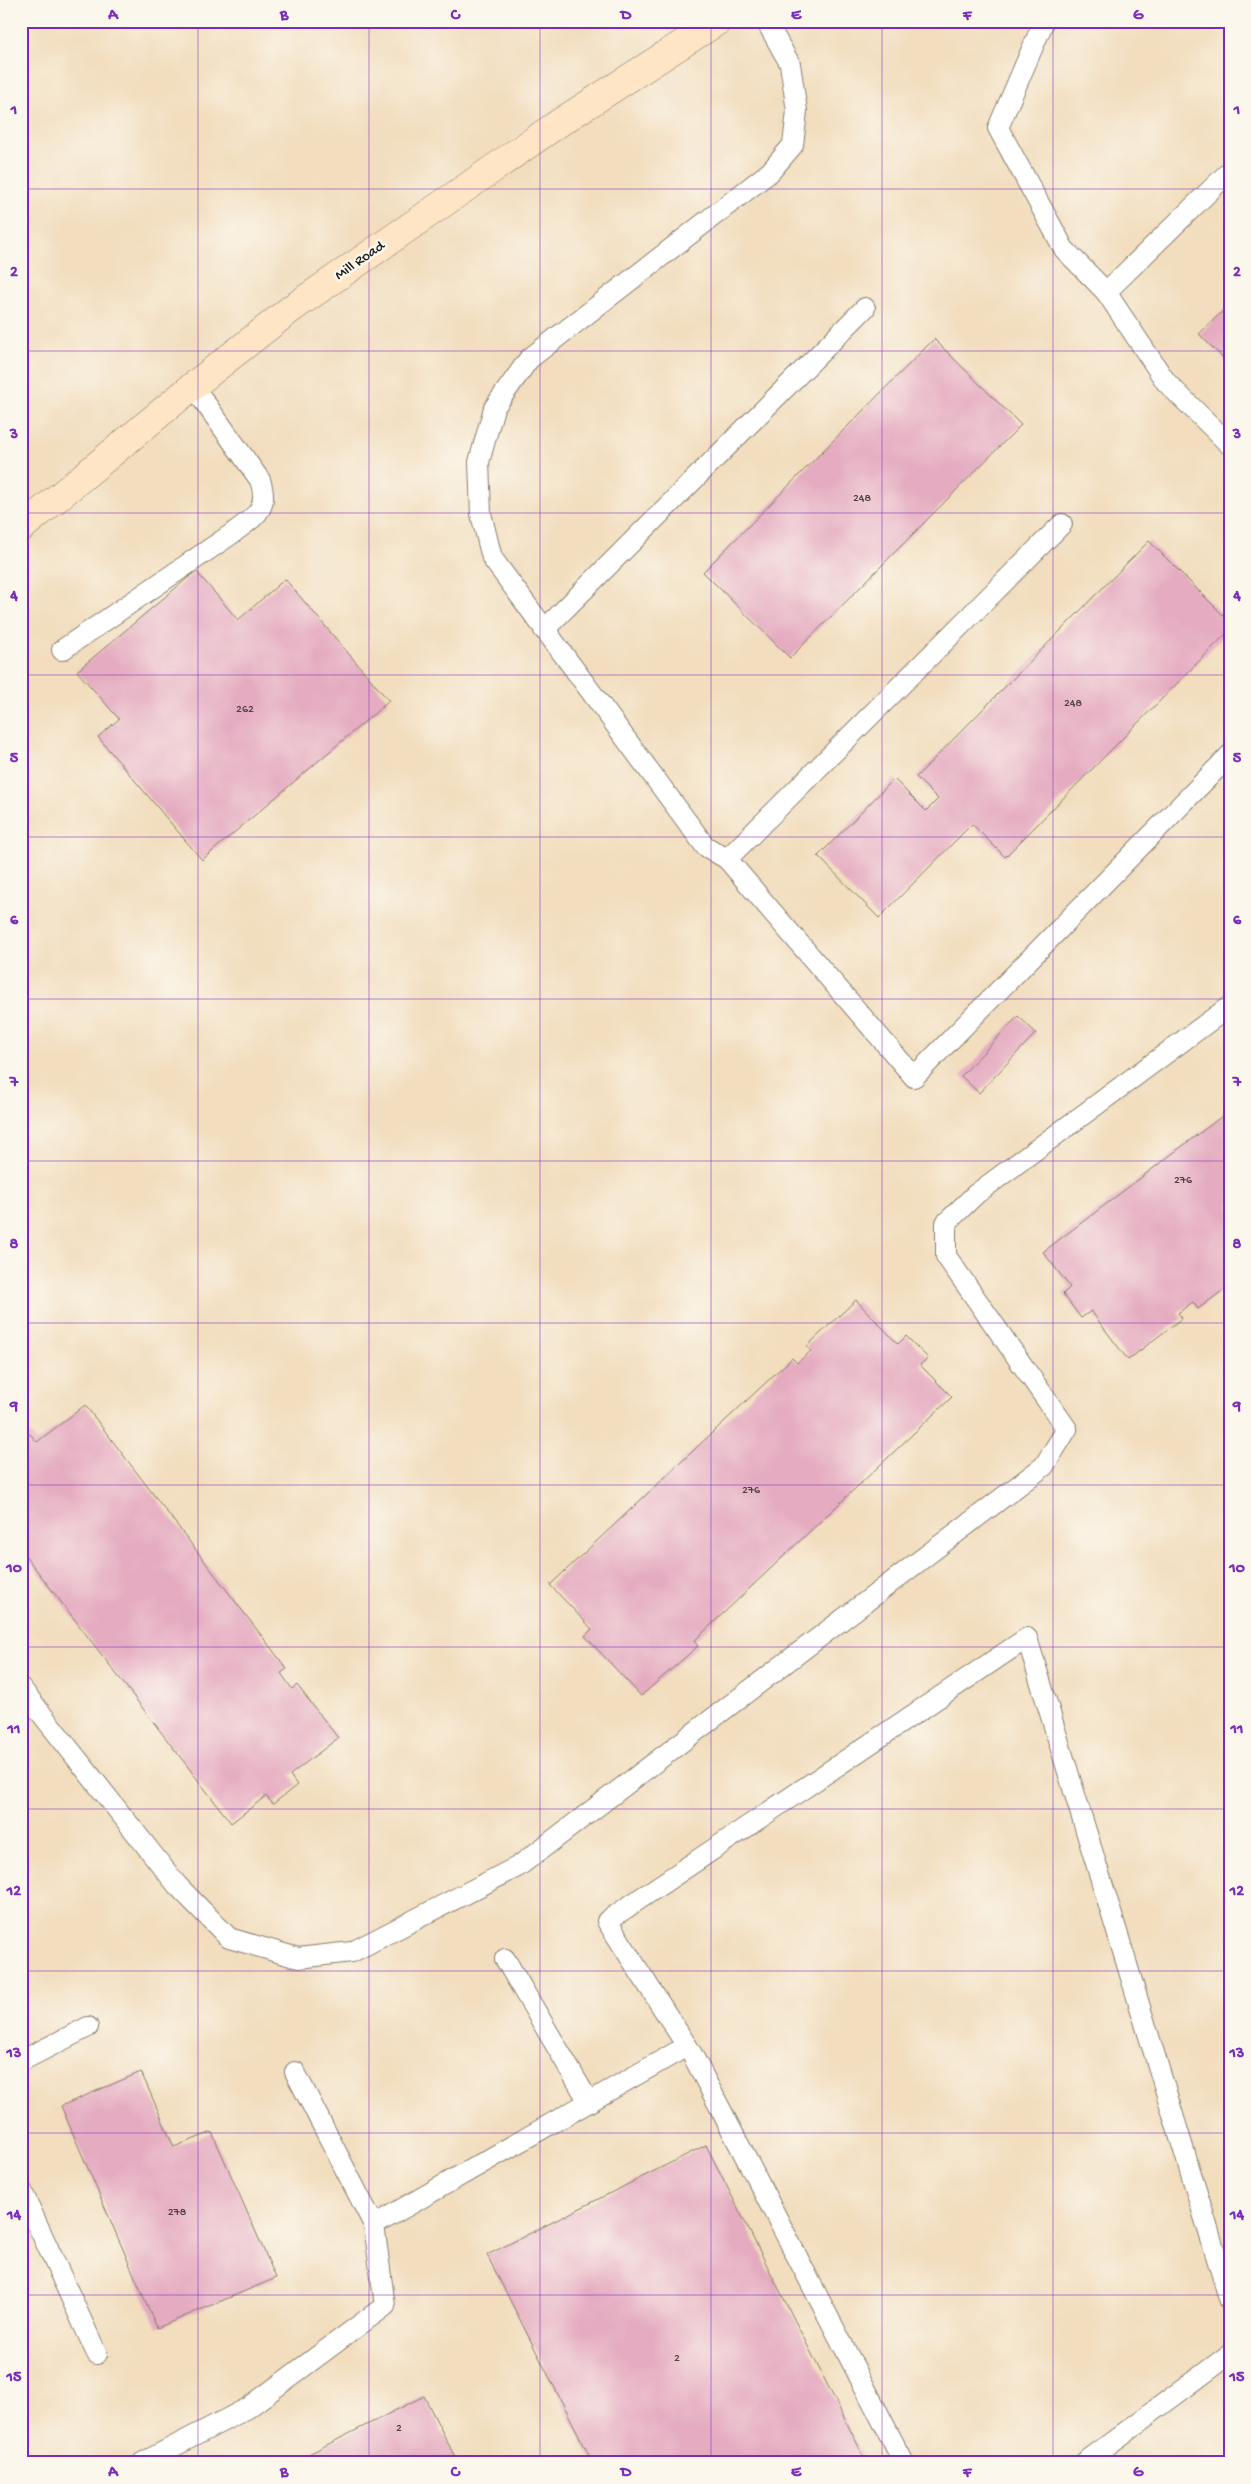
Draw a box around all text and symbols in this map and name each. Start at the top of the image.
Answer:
text: A [107,7,119,26]
text: B [279,7,289,26]
text: C [450,7,461,26]
text: D [619,7,632,26]
text: E [791,7,802,26]
text: F [962,7,973,26]
text: G [1133,7,1144,26]
text: 1 [10,102,17,121]
text: 1 [1233,102,1240,121]
street label: Mill Road [332,237,389,285]
text: 2 [10,264,18,283]
text: 2 [1233,264,1241,283]
text: 3 [9,426,18,445]
text: 3 [1232,426,1241,445]
house number: 248 [853,492,871,506]
text: 4 [9,588,18,607]
text: 4 [1232,588,1241,607]
house number: 248 [1064,697,1082,711]
house number: 262 [236,703,254,717]
text: 5 [10,750,19,769]
text: 5 [1233,750,1242,769]
text: 6 [10,912,19,931]
text: 6 [1233,912,1242,931]
text: 7 [9,1074,19,1093]
text: 7 [1232,1074,1242,1093]
house number: 276 [1174,1174,1193,1188]
text: 8 [10,1236,19,1255]
text: 8 [1233,1236,1242,1255]
text: 9 [9,1398,18,1417]
text: 9 [1232,1398,1241,1417]
house number: 276 [742,1484,761,1498]
text: 10 [5,1560,22,1579]
text: 10 [1228,1560,1245,1579]
text: 11 [7,1721,20,1740]
text: 11 [1230,1721,1243,1740]
text: 12 [6,1883,21,1902]
text: 12 [1229,1883,1244,1902]
text: 13 [6,2045,21,2064]
text: 13 [1229,2045,1244,2064]
house number: 278 [168,2206,187,2220]
text: 14 [6,2207,21,2226]
text: 14 [1229,2207,1244,2226]
house number: 2 [674,2352,680,2366]
text: 15 [6,2369,22,2388]
text: 15 [1229,2369,1245,2388]
house number: 2 [396,2422,402,2436]
text: A [107,2464,119,2483]
text: B [279,2464,289,2483]
text: C [450,2464,461,2483]
text: D [619,2464,632,2483]
text: E [791,2464,802,2483]
text: F [962,2464,973,2483]
text: G [1133,2464,1144,2483]

